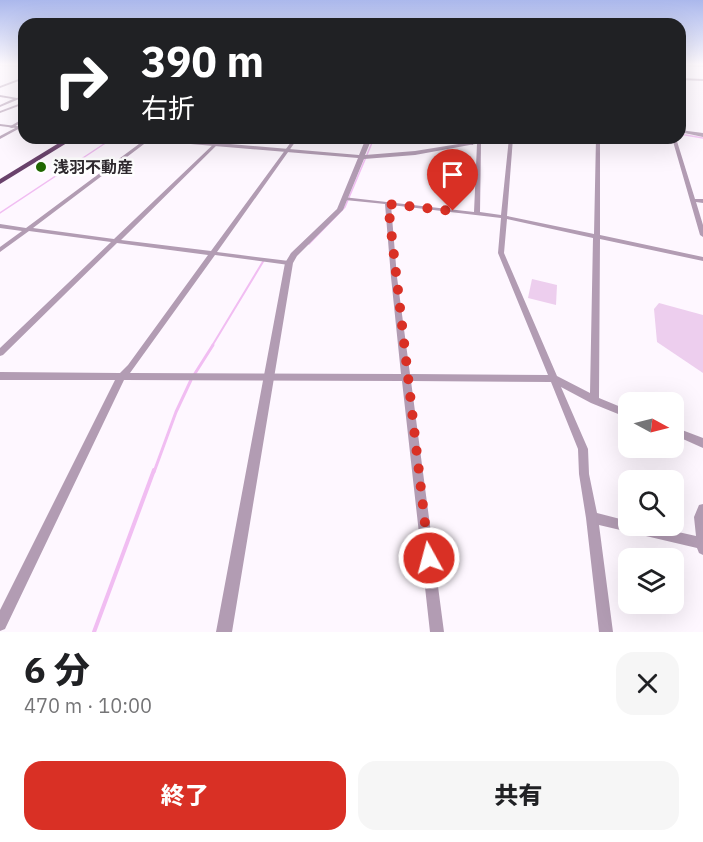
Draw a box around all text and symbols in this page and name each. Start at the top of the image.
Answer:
text: 390 m [141,34,264,89]
icon: right [42,42,120,120]
text: 右折 [141,90,195,125]
pin [427,149,478,211]
place label: 浅羽不動産 [53,157,133,177]
icon: arrive [436,158,469,191]
marker: 浅羽不動産 [34,160,48,174]
north arrow [618,392,684,458]
map controls [618,392,684,614]
button: search [618,470,684,536]
position arrow [397,526,461,590]
button: layers [618,548,684,614]
text: 6 分 [24,646,90,693]
button: close [616,652,679,715]
text: 470 m · 10:00 [24,692,152,719]
button: 終了 [24,761,346,830]
button: 共有 [358,761,679,830]

